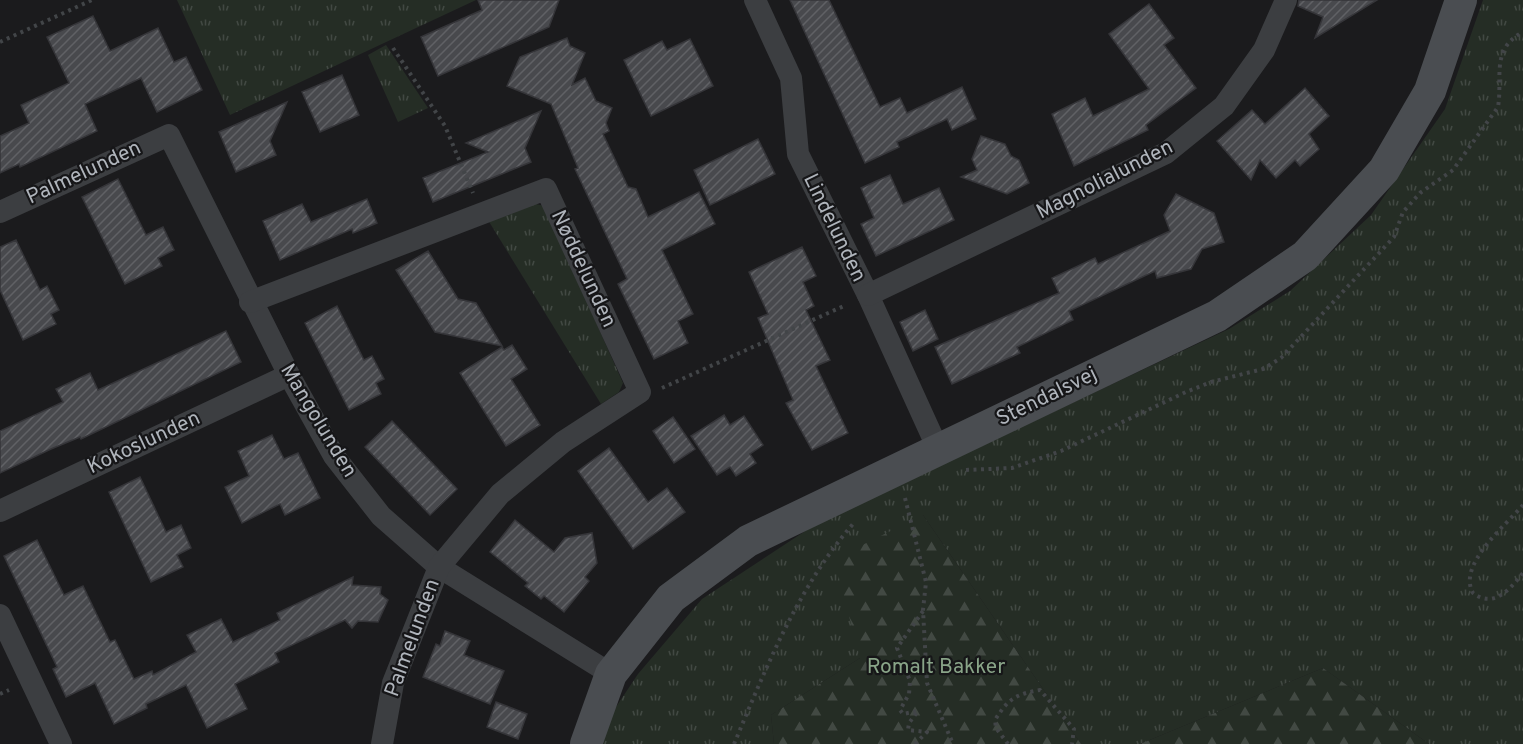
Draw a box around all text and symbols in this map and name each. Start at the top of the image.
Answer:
street label: Magnolialunden [1032,134,1178,226]
street label: Palmelunden [22,135,146,211]
street label: Lindelunden [796,169,872,287]
street label: Nøddelunden [544,206,622,332]
street label: Mangolunden [273,359,363,483]
street label: Stendalsvej [992,361,1102,433]
street label: Kokoslunden [83,405,205,481]
street label: Palmelunden [379,575,447,701]
park label: Romalt Bakker [867,654,1005,681]

